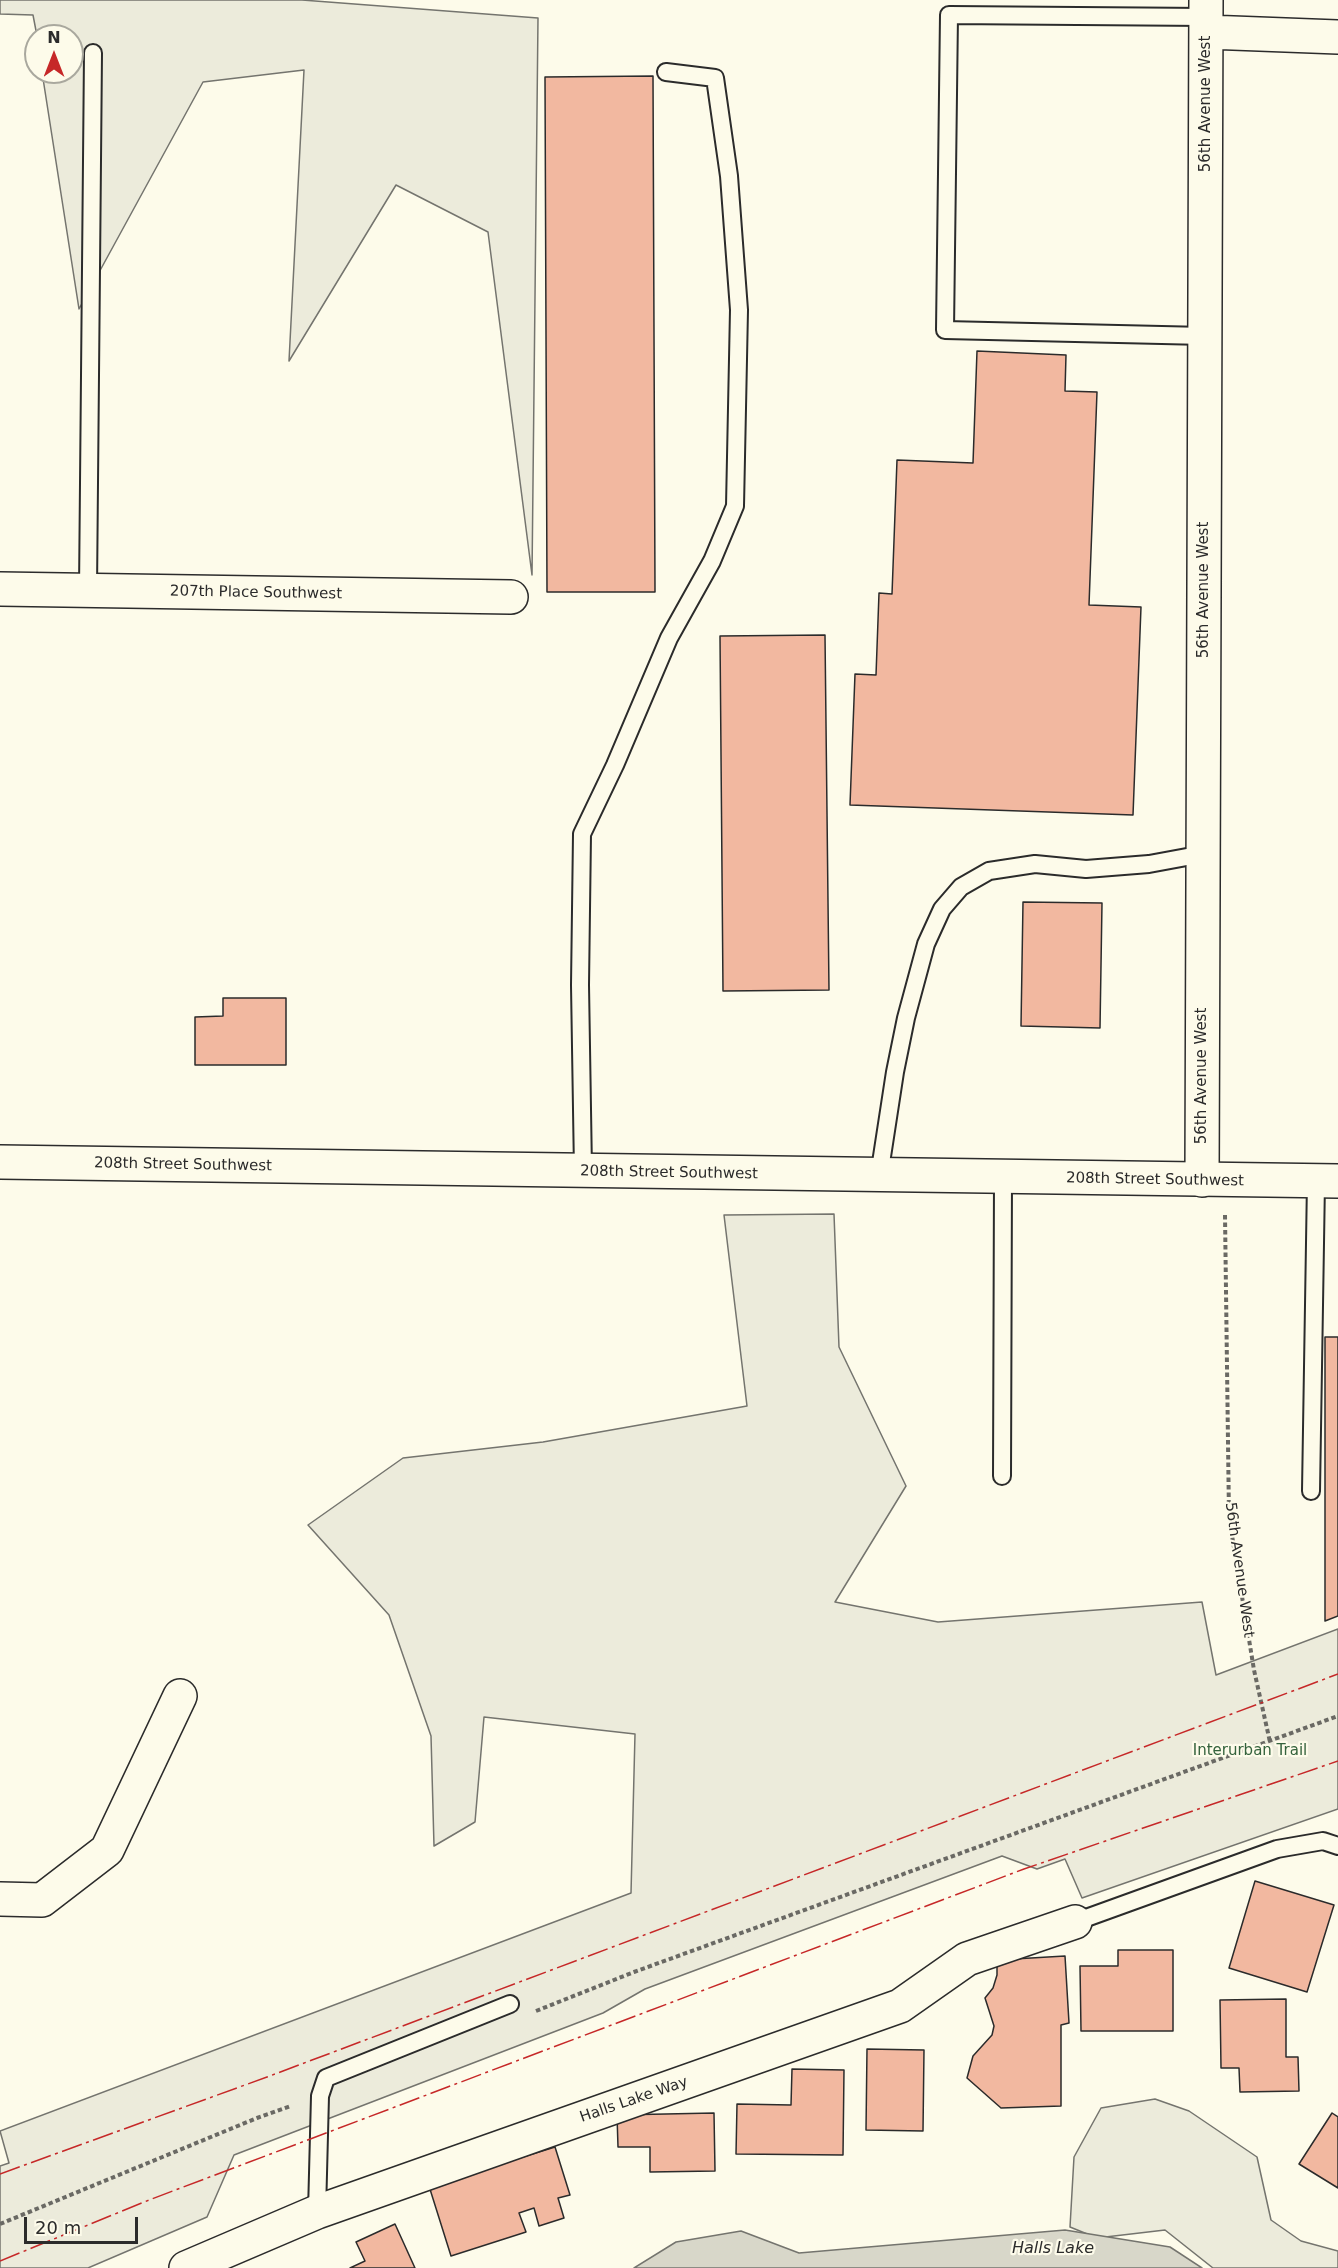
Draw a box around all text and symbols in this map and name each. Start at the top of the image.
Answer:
north arrow [24,24,84,84]
text: N [47,28,61,47]
street label: 56th Avenue West [1197,36,1215,172]
street label: 56th Avenue West [1195,522,1213,658]
street label: 207th Place Southwest [170,582,342,604]
street label: 56th Avenue West [1193,1008,1211,1144]
street label: 208th Street Southwest [94,1154,272,1176]
street label: 208th Street Southwest [580,1162,758,1184]
street label: 208th Street Southwest [1066,1169,1244,1191]
street label: 56th Avenue West [1221,1501,1257,1639]
park label: Interurban Trail [1193,1742,1307,1760]
street label: Halls Lake Way [578,2073,690,2127]
scale bar [27,2205,141,2243]
text: 20 m [35,2217,81,2238]
water label: Halls Lake [1012,2239,1094,2259]

